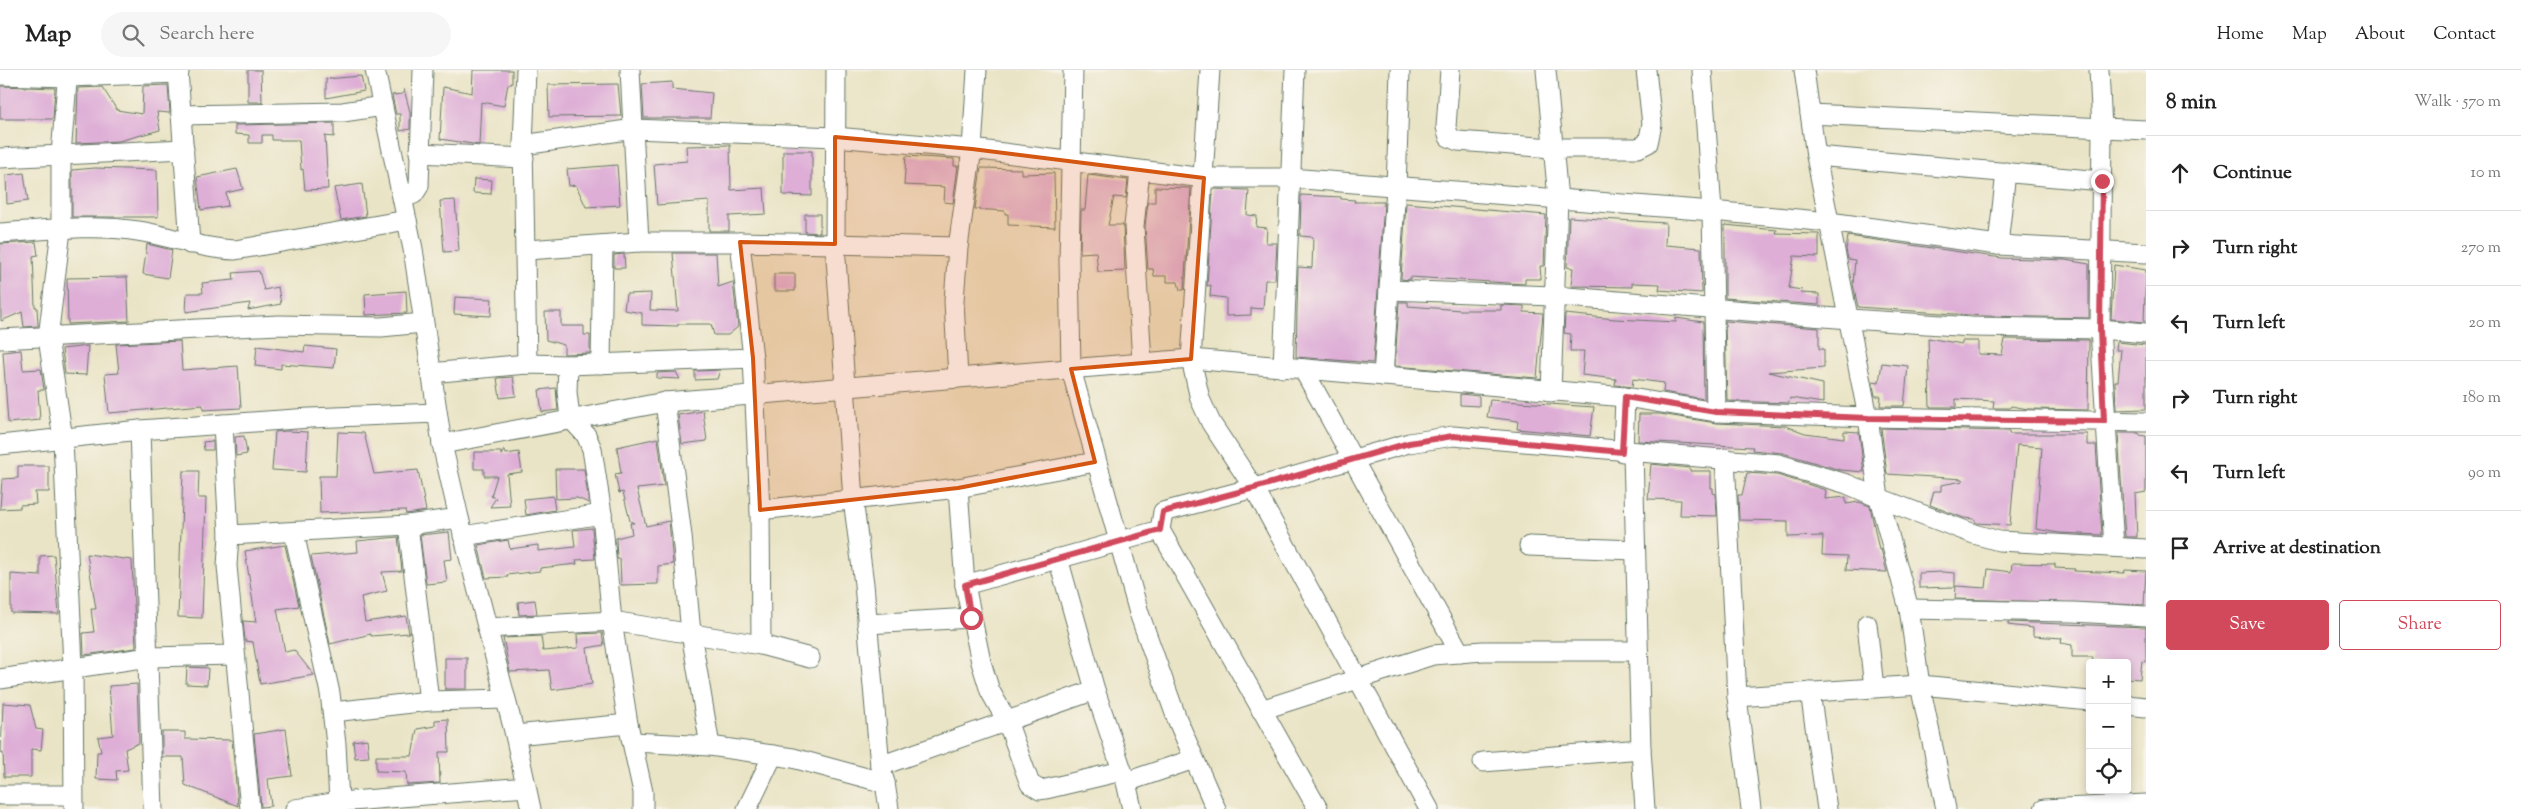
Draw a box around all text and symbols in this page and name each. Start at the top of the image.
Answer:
search box [101,12,451,57]
text: Map [25,18,71,52]
icon: search [119,21,147,49]
text: Search here [159,21,255,48]
text: Home [2217,22,2264,48]
text: Map [2292,22,2327,48]
text: About [2355,22,2405,48]
text: Contact [2433,22,2496,48]
text: 8 min [2166,88,2217,118]
text: Walk · 570 m [2414,91,2501,114]
icon: ahead [2166,159,2194,187]
text: Continue [2213,160,2292,187]
text: 10 m [2471,162,2501,185]
route end [2091,170,2114,193]
icon: right [2166,234,2194,262]
text: Turn right [2213,235,2297,262]
text: 270 m [2461,237,2501,260]
icon: left [2166,309,2194,337]
text: Turn left [2213,310,2285,337]
text: 20 m [2468,312,2501,335]
icon: right [2166,384,2194,412]
text: Turn right [2213,385,2297,412]
text: 180 m [2462,387,2501,410]
icon: left [2166,459,2194,487]
text: Turn left [2213,460,2285,487]
text: 90 m [2468,462,2501,485]
icon: arrive [2166,534,2194,562]
text: Arrive at destination [2213,535,2381,562]
button: Save [2166,600,2329,650]
button: Share [2339,600,2501,650]
route start [960,607,983,630]
map controls [2086,659,2131,794]
button: + [2086,659,2131,704]
button: − [2086,704,2131,749]
button: locate [2086,749,2131,794]

